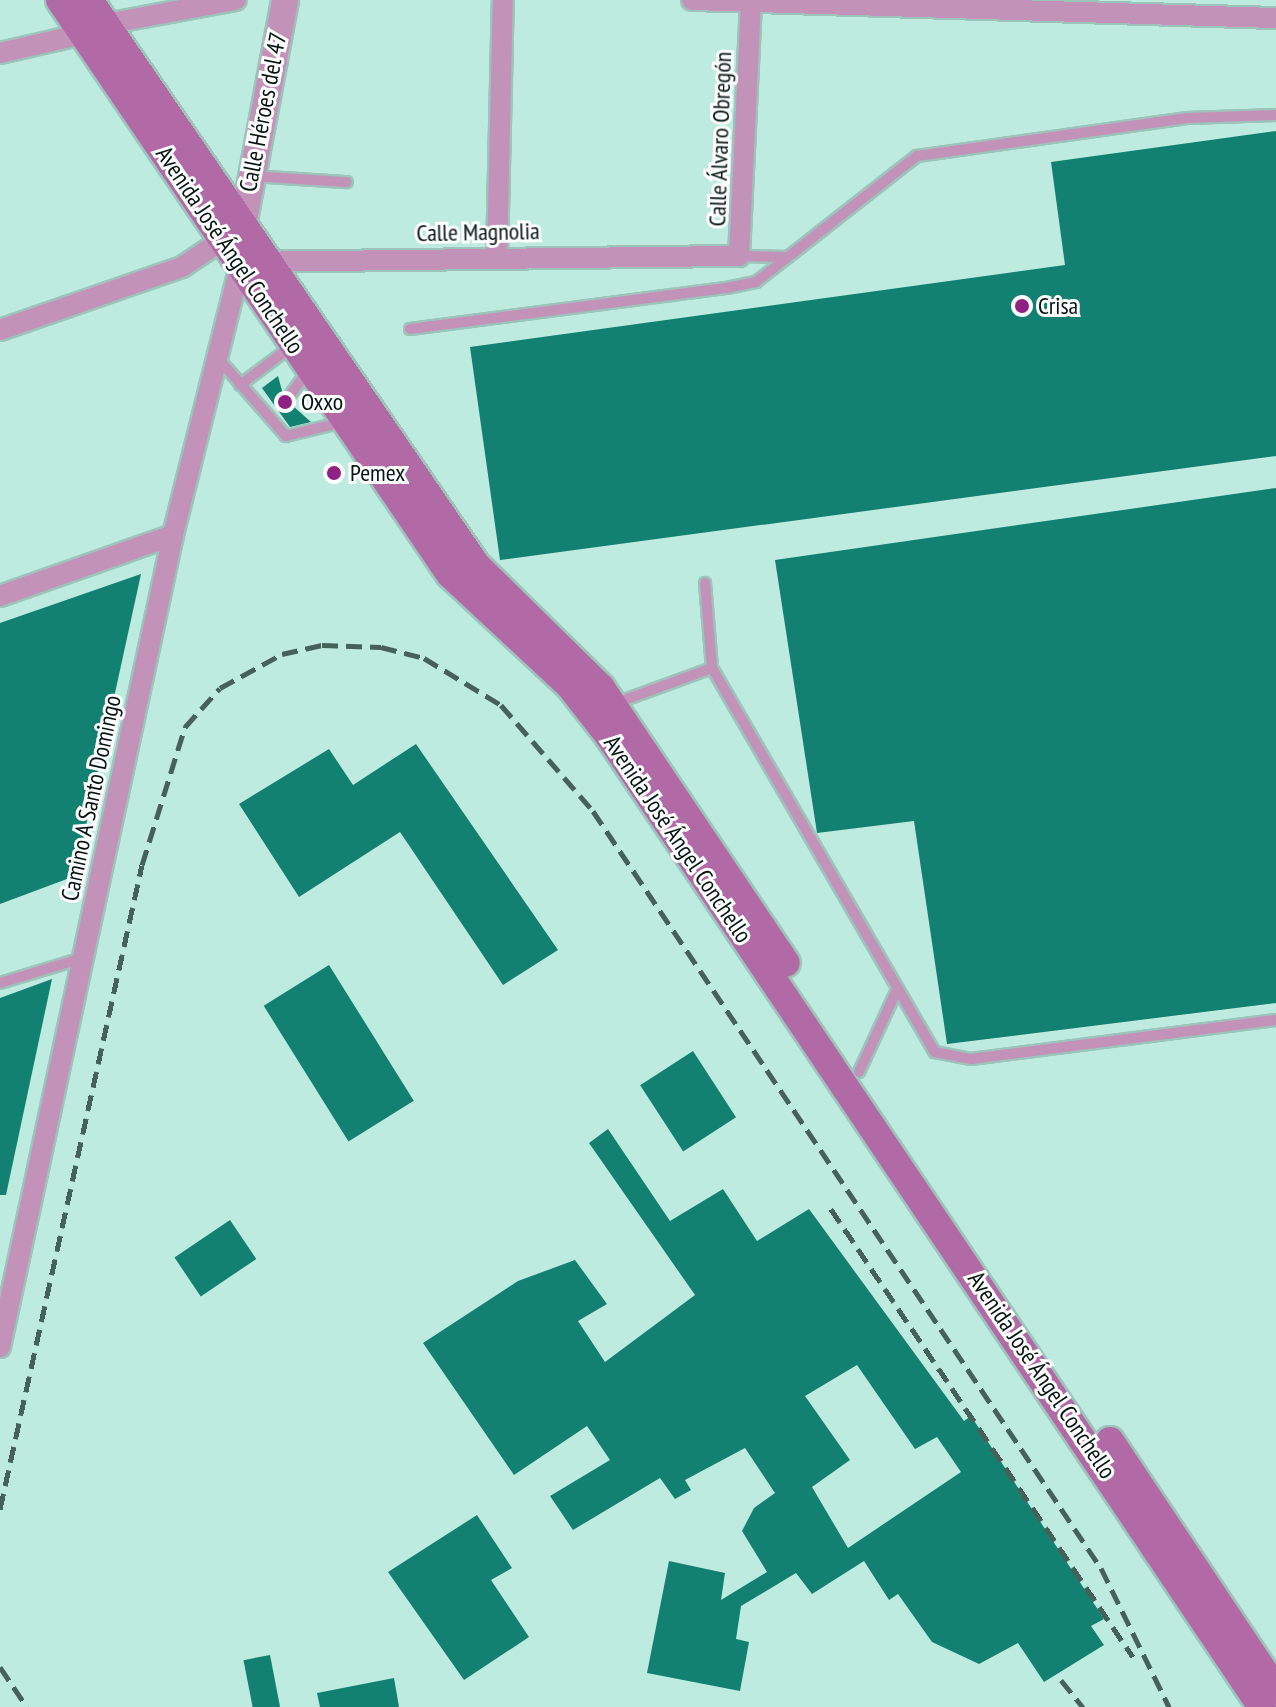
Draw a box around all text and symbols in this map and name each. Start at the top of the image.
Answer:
street label: Calle Héroes del 47 [233,30,293,194]
street label: Calle Álvaro Obregón [703,51,737,227]
street label: Avenida José Ángel Conchello [150,141,310,359]
street label: Calle Magnolia [416,217,540,247]
place label: Crisa [1038,292,1078,320]
marker: Crisa [1013,297,1031,315]
place label: Oxxo [301,388,343,416]
marker: Oxxo [276,393,294,411]
place label: Pemex [350,459,405,487]
marker: Pemex [325,464,343,482]
street label: Camino A Santo Domingo [55,692,127,904]
street label: Avenida José Ángel Conchello [598,730,758,948]
street label: Avenida José Ángel Conchello [962,1266,1122,1484]

